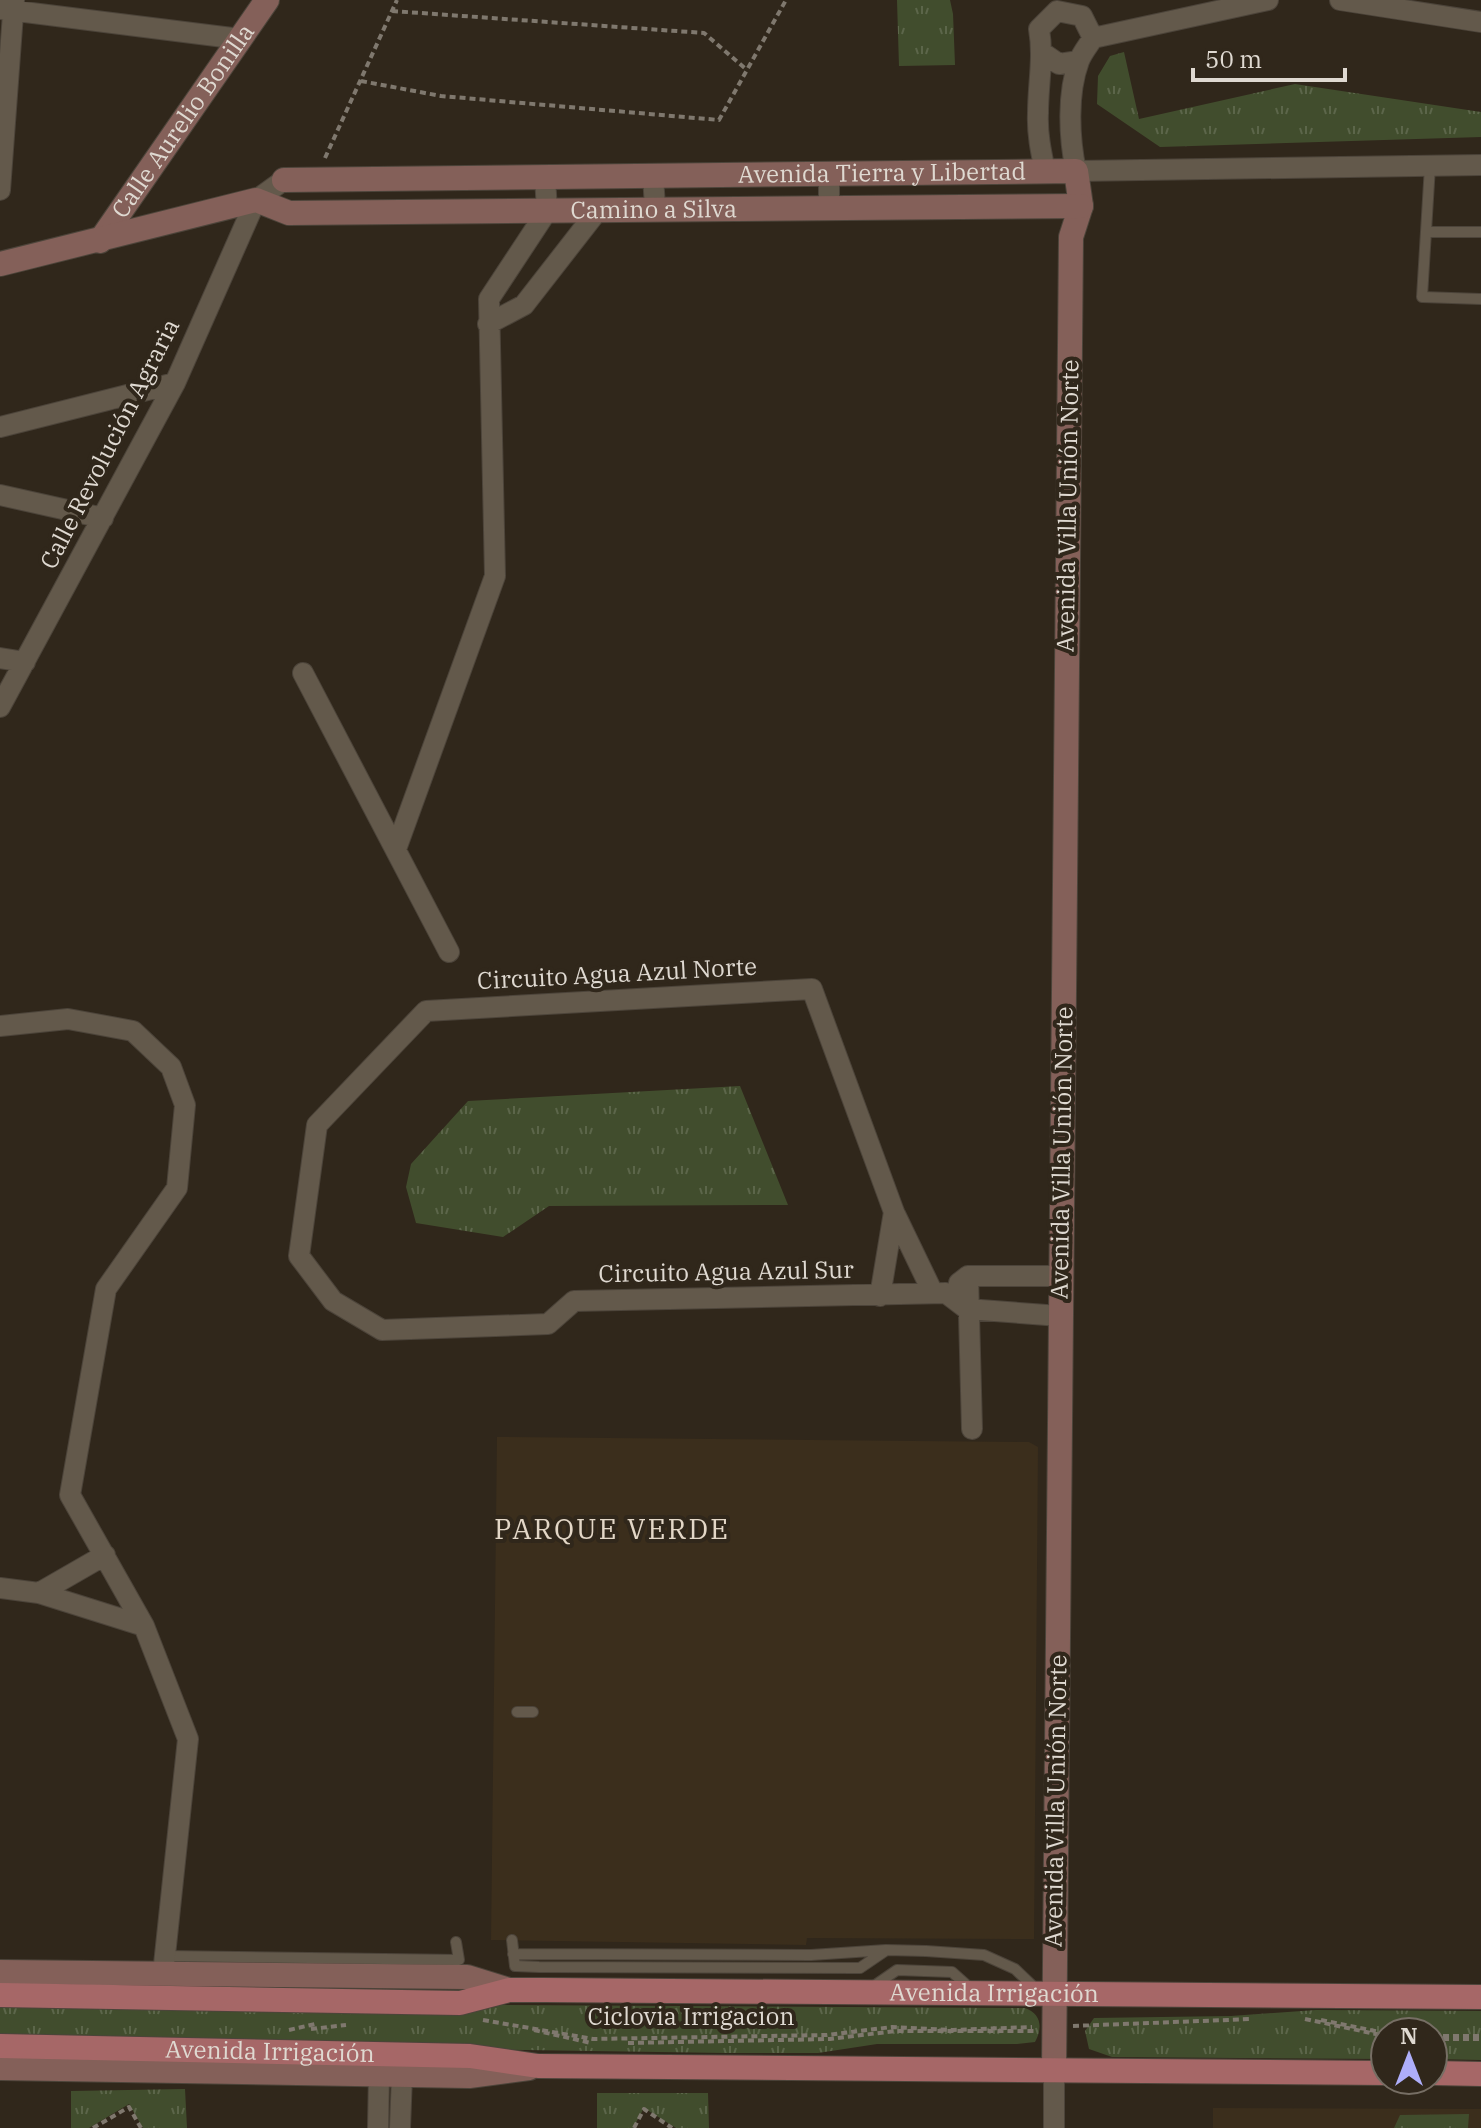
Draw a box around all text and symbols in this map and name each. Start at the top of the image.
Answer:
street label: Calle Aurelio Bonilla [104,17,261,224]
scale bar [1193,32,1345,82]
text: 50 m [1205,43,1262,75]
street label: Avenida Tierra y Libertad [738,155,1026,190]
street label: Camino a Silva [570,192,737,226]
street label: Calle Revolución Agraria [32,313,186,574]
street label: Avenida Villa Unión Norte [1048,359,1086,653]
street label: Circuito Agua Azul Norte [476,950,758,996]
street label: Avenida Villa Unión Norte [1042,1006,1080,1300]
street label: Circuito Agua Azul Sur [598,1253,854,1289]
district label: PARQUE VERDE [494,1510,730,1547]
street label: Avenida Villa Unión Norte [1036,1654,1074,1948]
street label: Avenida Irrigación [889,1976,1099,2009]
street label: Ciclovia Irrigacion [587,2000,795,2032]
north arrow [1369,2016,1449,2096]
text: N [1400,2021,1418,2050]
street label: Avenida Irrigación [165,2033,375,2069]

